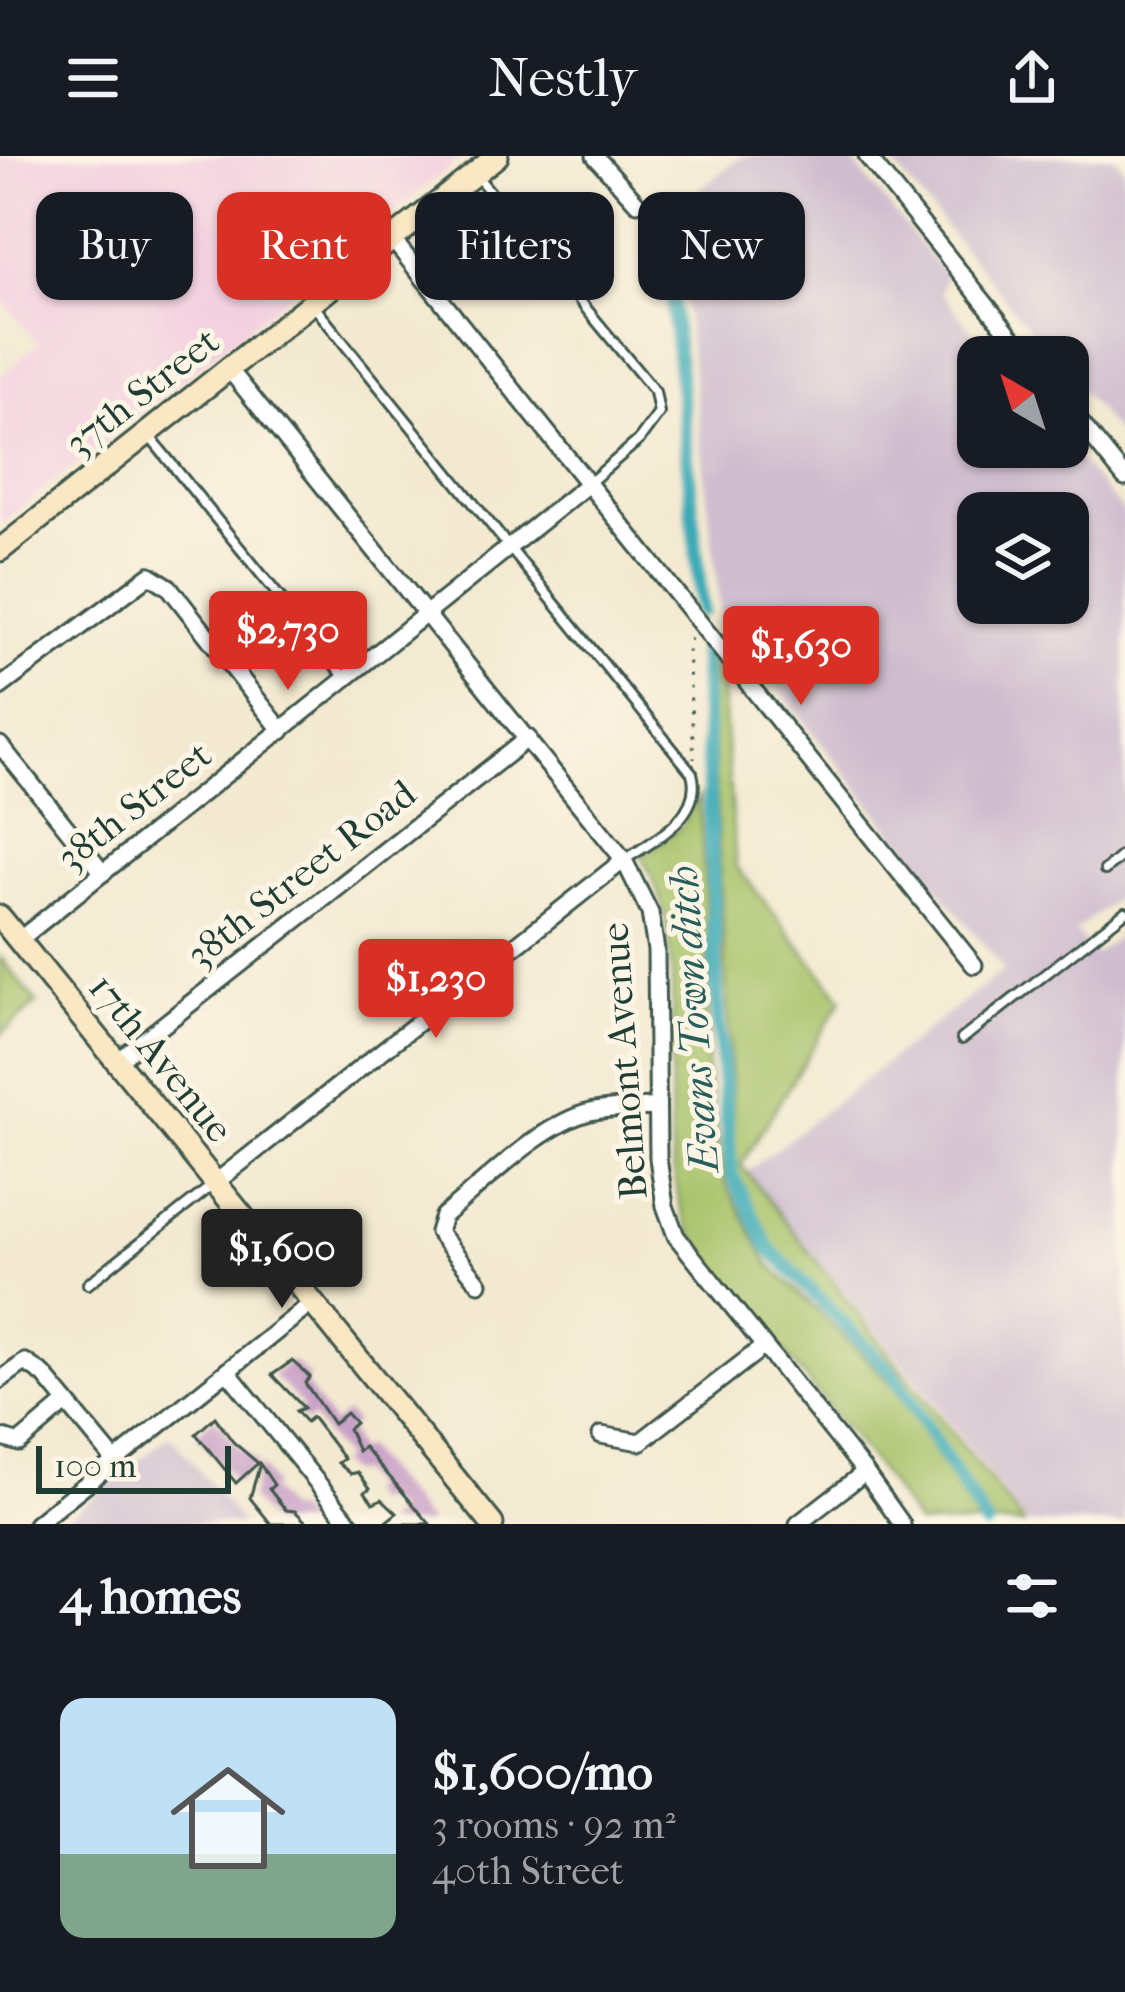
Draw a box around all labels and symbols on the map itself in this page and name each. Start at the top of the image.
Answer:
street label: 37th Street [56,318,228,466]
north arrow [957,336,1089,468]
pin: $2,730 [190,591,386,693]
pin: $1,630 [703,606,899,708]
street label: 38th Street [48,732,220,880]
street label: 38th Street Road [177,770,425,978]
water label: Evans Town ditch [659,864,729,1177]
street label: Belmont Avenue [591,921,657,1201]
pin: $1,230 [338,939,534,1041]
street label: 17th Avenue [79,965,243,1151]
pin: $1,600 [184,1209,380,1311]
scale bar [36,1440,231,1493]

